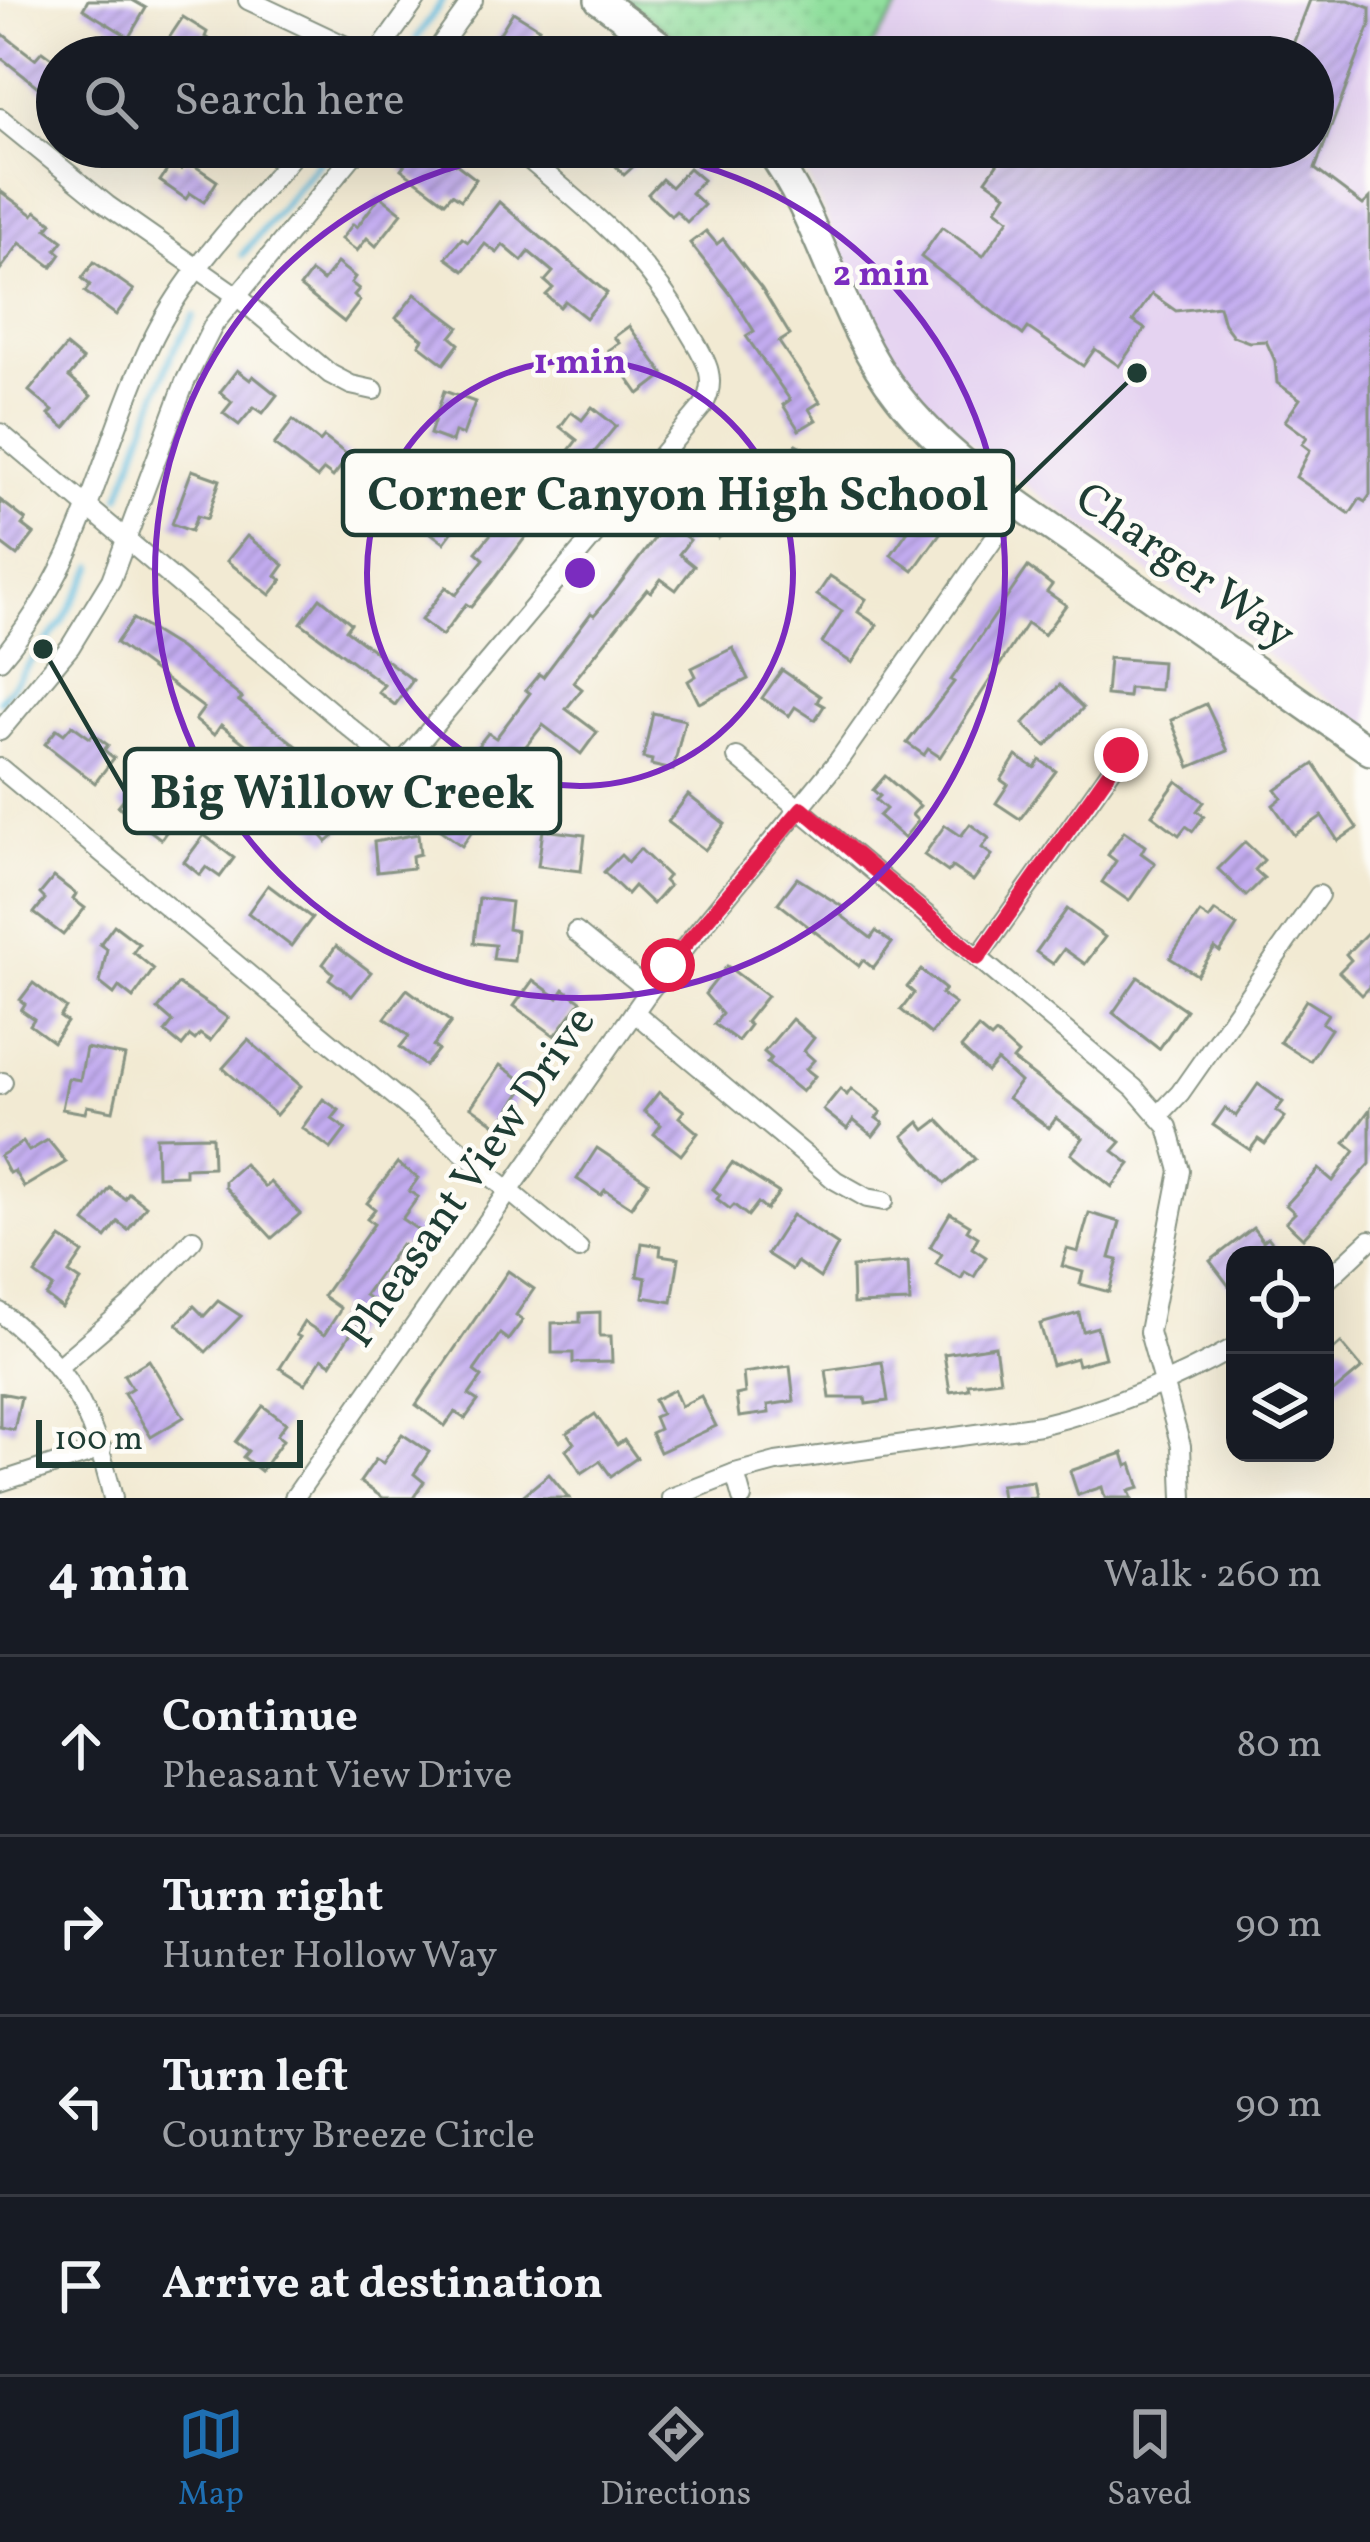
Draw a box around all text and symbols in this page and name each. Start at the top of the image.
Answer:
search box [36,36,1334,168]
icon: search [78,69,144,135]
text: Search here [174,71,405,134]
text: 2 min [832,251,930,301]
text: 1 min [534,339,626,389]
callout: Corner Canyon High School [343,451,1013,535]
text: Corner Canyon High School [367,464,989,531]
street label: Charger Way [1061,469,1307,667]
centre of rings [559,552,601,594]
route end [1094,728,1148,782]
callout: Big Willow Creek [125,749,560,833]
text: Big Willow Creek [149,762,535,829]
route start [641,938,695,992]
street label: Pheasant View Drive [329,994,613,1362]
map controls [1226,1246,1334,1462]
button: locate [1226,1246,1334,1354]
button: layers [1226,1354,1334,1462]
scale bar [36,1414,303,1467]
text: 100 m [54,1418,143,1464]
text: 4 min [48,1541,190,1612]
text: Walk · 260 m [1104,1549,1322,1603]
text: Continue [162,1687,358,1750]
icon: ahead [48,1713,114,1779]
text: 80 m [1236,1719,1322,1773]
text: Pheasant View Drive [162,1750,512,1804]
text: Turn right [162,1867,383,1930]
icon: right [48,1893,114,1959]
text: 90 m [1235,1899,1322,1953]
text: Hunter Hollow Way [162,1930,497,1984]
text: Turn left [162,2047,348,2110]
icon: left [48,2073,114,2139]
text: 90 m [1235,2079,1322,2133]
text: Country Breeze Circle [162,2110,535,2164]
icon: arrive [48,2253,114,2319]
text: Arrive at destination [162,2254,603,2317]
tab: Map [178,2401,244,2519]
tab: Directions [600,2401,751,2519]
tab: Saved [1107,2401,1192,2519]

